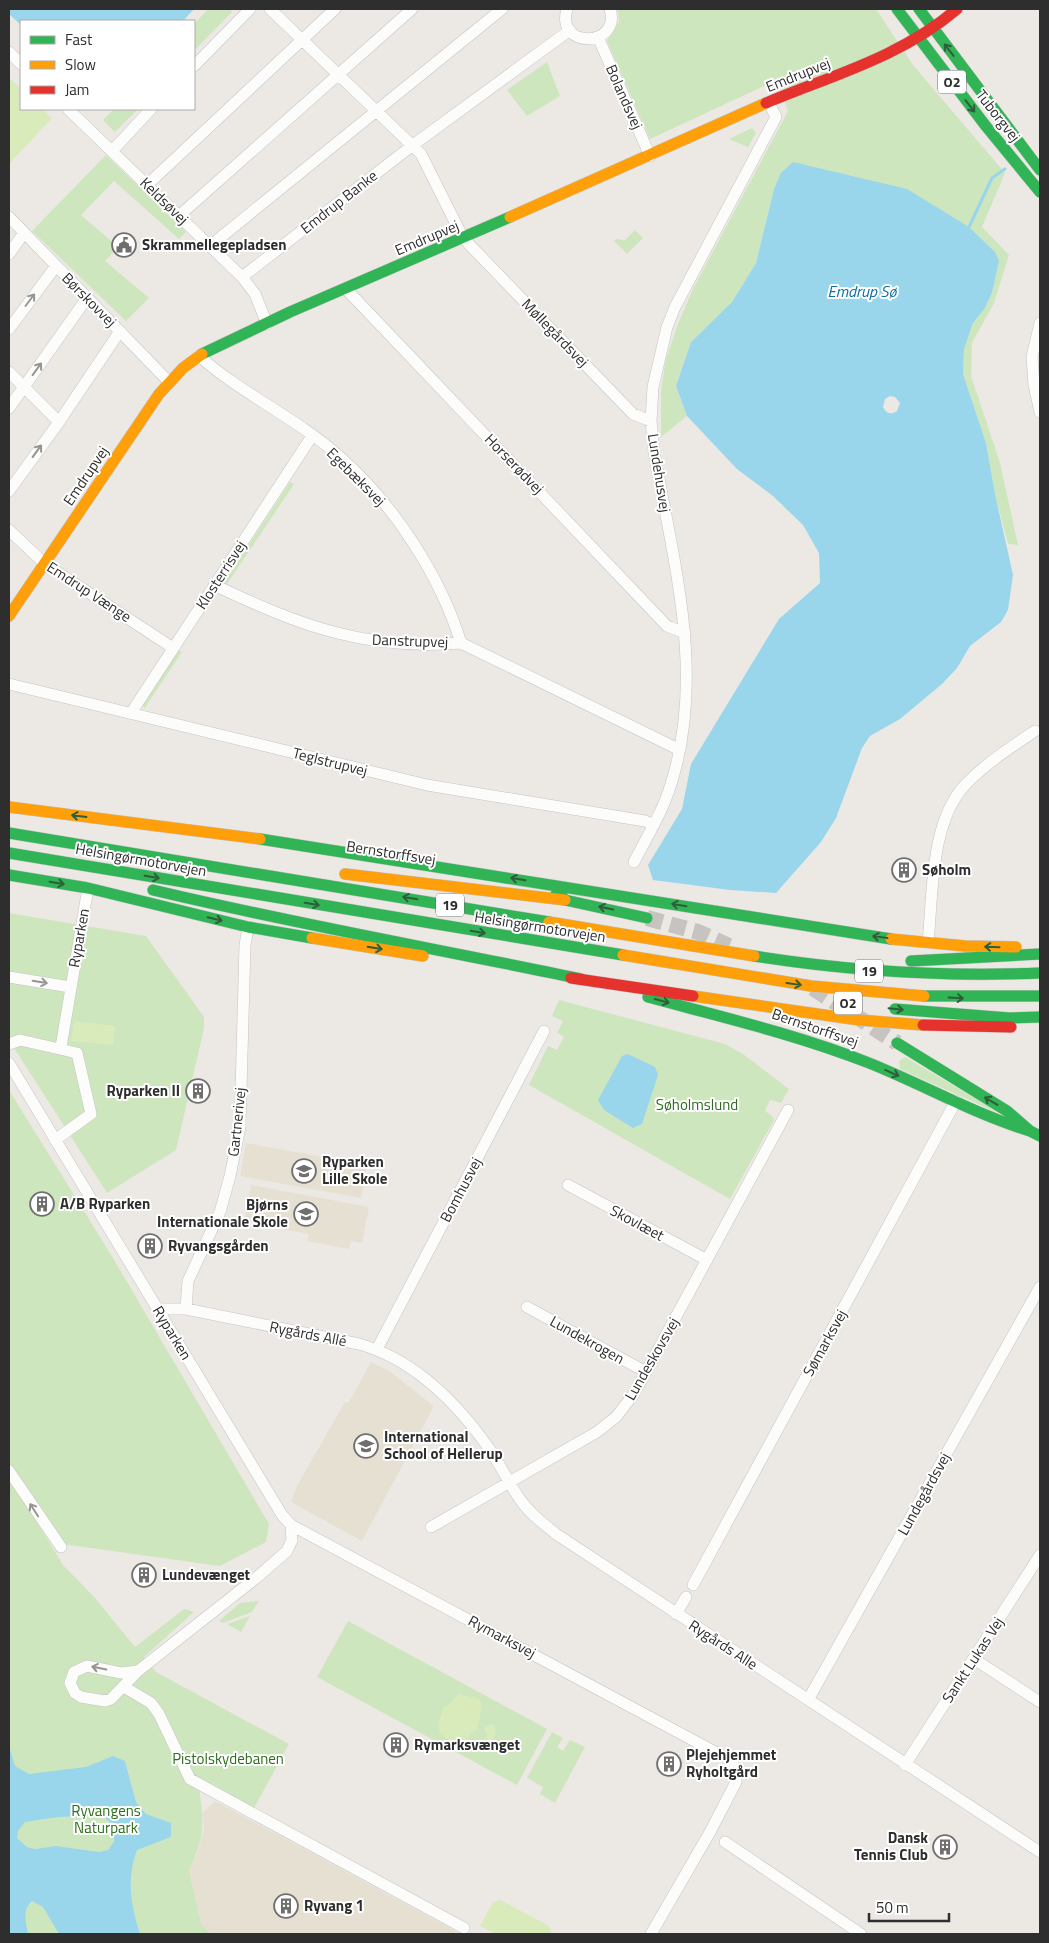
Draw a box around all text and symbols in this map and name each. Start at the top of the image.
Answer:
legend [20,20,195,110]
text: Fast [65,28,93,51]
one-way arrow [944,44,955,57]
street label: Emdrupvej [762,51,833,98]
text: Slow [65,53,96,76]
street label: Bolandsvej [600,61,649,133]
road number: O2 [938,70,966,94]
text: Jam [65,78,89,101]
street label: Tuborgvej [971,85,1026,147]
one-way arrow [965,99,976,112]
street label: Emdrup Banke [295,164,382,239]
street label: Keldsøvej [135,172,194,230]
street label: Emdrupvej [391,214,462,261]
public building icon: Skrammellegepladsen [111,232,137,258]
place label: Skrammellegepladsen [142,233,287,256]
street label: Børskovvej [57,267,122,332]
water label: Emdrup Sø [828,279,898,303]
street label: Møllegårdsvej [517,293,594,372]
one-way arrow [25,294,36,307]
one-way arrow [32,362,42,376]
street label: Horserødvej [480,428,549,499]
street label: Lundehusvej [642,432,677,514]
street label: Emdrupvej [57,441,114,510]
street label: Egebæksvej [322,442,391,511]
one-way arrow [32,445,43,459]
street label: Klosterrisvej [190,536,252,614]
street label: Emdrup Vænge [42,556,136,628]
street label: Danstrupvej [371,628,449,653]
street label: Teglstrupvej [290,741,370,782]
one-way arrow [71,811,87,821]
street label: Bernstorffsvej [345,834,437,871]
street label: Helsingørmotorvejen [74,837,208,882]
building icon: Søholm [891,857,917,883]
place label: Søholm [922,858,971,881]
one-way arrow [143,873,159,883]
one-way arrow [511,873,527,883]
one-way arrow [48,878,64,888]
one-way arrow [402,893,418,903]
road number: 19 [436,894,464,916]
one-way arrow [671,899,687,909]
one-way arrow [304,900,320,910]
one-way arrow [599,903,615,912]
street label: Helsingørmotorvejen [473,905,607,948]
street label: Ryparken [62,907,95,969]
one-way arrow [207,915,223,924]
one-way arrow [470,928,486,938]
one-way arrow [872,932,888,942]
one-way arrow [984,942,1000,951]
one-way arrow [367,943,383,953]
road number: 19 [855,959,883,982]
one-way arrow [31,977,47,987]
one-way arrow [786,979,802,989]
road number: O2 [834,991,862,1014]
one-way arrow [948,993,964,1003]
one-way arrow [653,996,669,1006]
street label: Bernstorffsvej [769,1002,862,1053]
one-way arrow [888,1004,904,1014]
one-way arrow [884,1069,899,1079]
building icon: Ryparken II [185,1078,211,1104]
place label: Ryparken II [106,1079,180,1102]
street label: Gartnerivej [221,1086,252,1158]
park label: Søholmslund [656,1093,738,1116]
one-way arrow [984,1096,998,1106]
place label: Ryparken Lille Skole [322,1150,388,1190]
street label: Bomhusvej [434,1153,487,1226]
school or university icon: Ryparken Lille Skole [291,1158,317,1184]
building icon: A/B Ryparken [29,1191,55,1217]
place label: A/B Ryparken [60,1192,150,1215]
place label: Bjørns Internationale Skole [157,1193,288,1233]
street label: Skovlæet [606,1199,669,1247]
school or university icon: Bjørns Internationale Skole [293,1201,319,1227]
building icon: Ryvangsgården [137,1233,163,1259]
place label: Ryvangsgården [168,1234,269,1257]
street label: Ryparken [147,1301,198,1364]
street label: Sømarksvej [797,1305,852,1380]
street label: Lundekrogen [546,1310,629,1370]
street label: Lundeskovsvej [619,1313,685,1404]
street label: Rygårds Allé [268,1315,349,1352]
place label: International School of Hellerup [384,1425,503,1465]
school or university icon: International School of Hellerup [353,1433,379,1459]
street label: Lundegårdsvej [891,1448,956,1539]
one-way arrow [28,1503,38,1517]
building icon: Lundevænget [131,1562,157,1588]
place label: Lundevænget [162,1563,251,1586]
street label: Rymarksvej [464,1609,540,1664]
street label: Sankt Lukas Vej [936,1612,1009,1707]
street label: Rygårds Alle [684,1614,762,1676]
one-way arrow [92,1663,108,1673]
building icon: Rymarksvænget [383,1732,409,1758]
place label: Rymarksvænget [414,1733,520,1756]
place label: Plejehjemmet Ryholtgård [686,1743,777,1783]
park label: Pistolskydebanen [172,1747,284,1770]
building icon: Plejehjemmet Ryholtgård [656,1751,682,1777]
park label: Ryvangens Naturpark [71,1799,141,1839]
place label: Dansk Tennis Club [854,1826,928,1866]
building icon: Dansk Tennis Club [932,1834,958,1860]
scale bar [869,1890,949,1922]
building icon: Ryvang 1 [273,1893,299,1919]
place label: Ryvang 1 [304,1894,364,1917]
text: 50 m [876,1896,909,1919]

